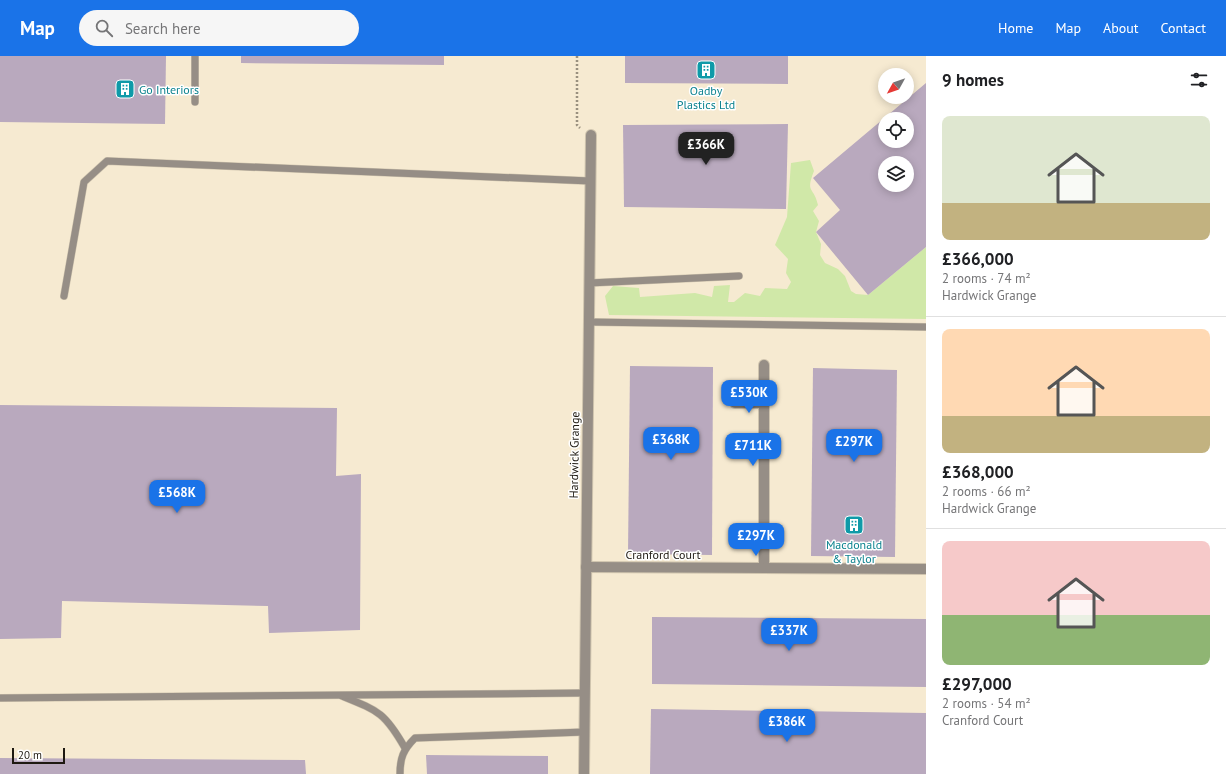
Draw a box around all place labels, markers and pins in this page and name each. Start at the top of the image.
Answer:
building icon: Oadby Plastics Ltd [695,59,717,81]
building icon: Go Interiors [114,78,136,100]
place label: Go Interiors [139,82,199,97]
place label: Oadby Plastics Ltd [677,83,735,112]
pin: £366K [678,132,734,166]
pin: £530K [721,380,777,414]
pin: £368K [643,427,699,461]
pin: £297K [826,429,882,463]
pin: £711K [725,433,781,467]
pin: £568K [149,480,205,514]
building icon: Macdonald & Taylor [843,514,865,536]
pin: £297K [728,523,784,557]
place label: Macdonald & Taylor [826,537,882,566]
pin: £337K [761,618,817,652]
pin: £386K [759,709,815,743]

